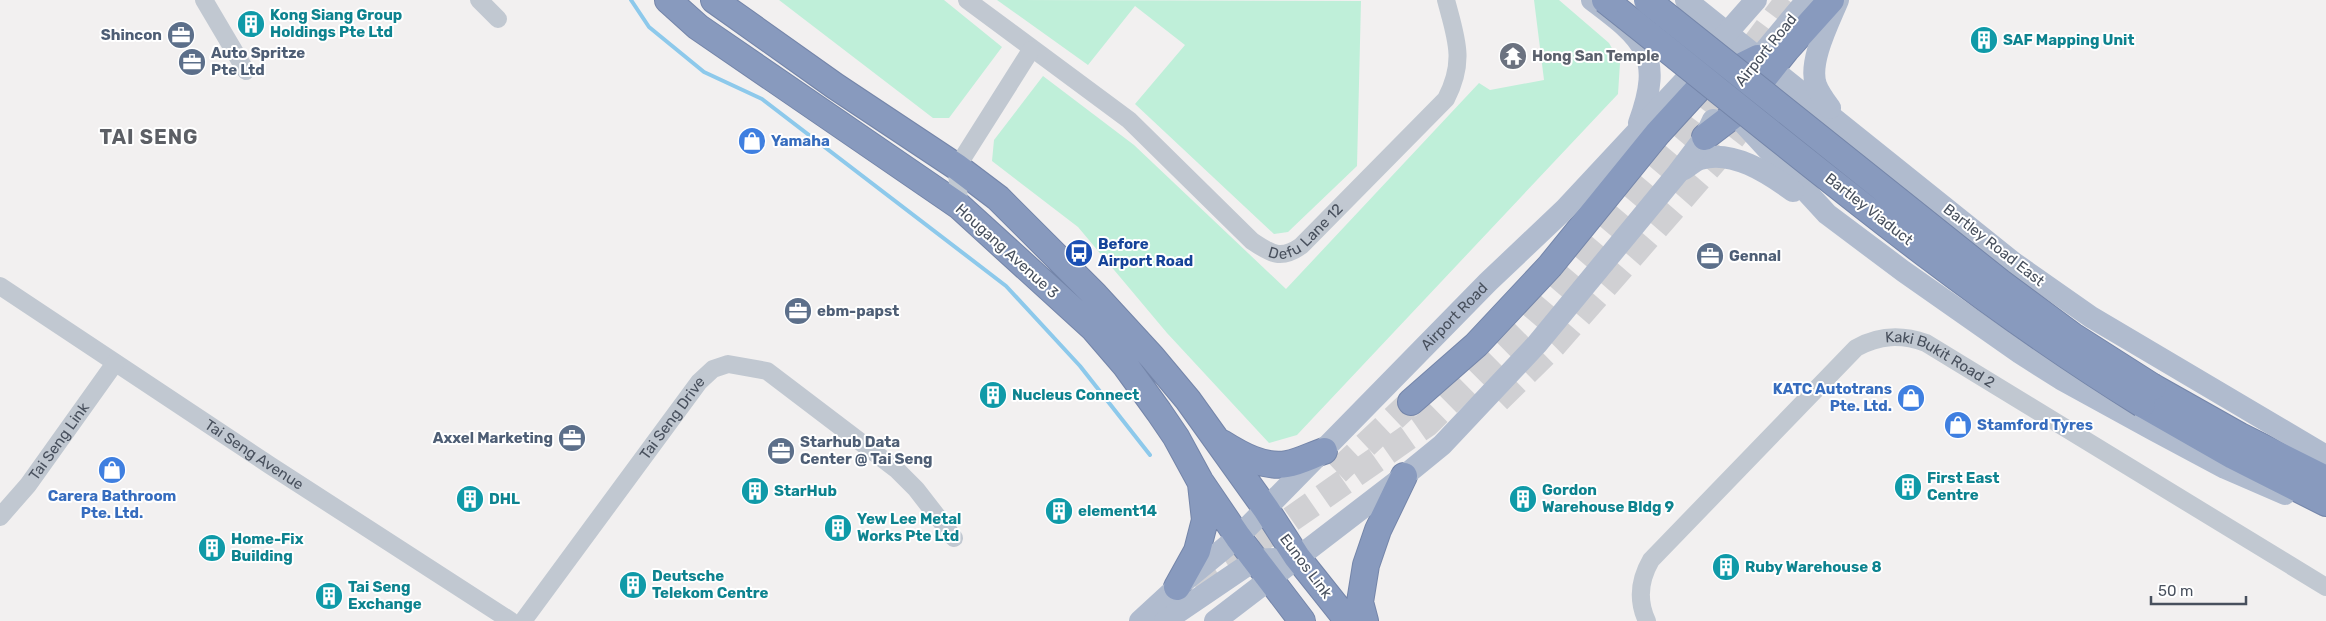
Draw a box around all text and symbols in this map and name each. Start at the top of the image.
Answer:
place label: Kong Siang Group Holdings Pte Ltd [270,6,402,41]
building icon: Kong Siang Group Holdings Pte Ltd [236,9,266,39]
street label: Airport Road [1731,10,1801,90]
office icon: Shincon [166,20,196,50]
building icon: SAF Mapping Unit [1969,25,1999,55]
place label: Shincon [101,26,162,44]
place label: SAF Mapping Unit [2003,31,2134,49]
temple icon: Hong San Temple [1498,41,1528,71]
place label: Auto Spritze Pte Ltd [211,44,305,79]
office icon: Auto Spritze Pte Ltd [177,47,207,77]
place label: Hong San Temple [1532,47,1660,65]
district label: TAI SENG [99,125,199,149]
shop icon: Yamaha [737,126,767,156]
place label: Yamaha [771,132,830,150]
street label: Bartley Viaduct [1821,169,1917,249]
street label: Hougang Avenue 3 [952,200,1062,302]
street label: Defu Lane 12 [1266,200,1347,263]
street label: Bartley Road East [1940,200,2048,290]
place label: Before Airport Road [1098,235,1193,270]
bus stop icon: Before Airport Road [1064,238,1094,268]
office icon: Gennal [1695,241,1725,271]
place label: Gennal [1729,247,1781,265]
street label: Airport Road [1417,279,1491,354]
office icon: ebm-papst [783,296,813,326]
place label: ebm-papst [817,302,899,320]
street label: Kaki Bukit Road 2 [1885,328,1998,392]
street label: Tai Seng Drive [636,372,708,463]
building icon: Nucleus Connect [978,380,1008,410]
place label: KATC Autotrans Pte. Ltd. [1773,380,1892,415]
shop icon: KATC Autotrans Pte. Ltd. [1896,383,1926,413]
place label: Nucleus Connect [1012,386,1139,404]
street label: Tai Seng Link [25,399,93,484]
shop icon: Stamford Tyres [1943,410,1973,440]
street label: Tai Seng Avenue [201,416,307,494]
place label: Stamford Tyres [1977,416,2093,434]
office icon: Axxel Marketing [557,423,587,453]
place label: Axxel Marketing [433,429,553,447]
place label: Starhub Data Center @ Tai Seng [800,433,933,468]
office icon: Starhub Data Center @ Tai Seng [766,436,796,466]
shop icon: Carera Bathroom Pte. Ltd. [97,455,127,485]
place label: First East Centre [1927,469,2000,504]
building icon: First East Centre [1893,472,1923,502]
building icon: StarHub [740,476,770,506]
place label: Gordon Warehouse Bldg 9 [1542,481,1675,516]
place label: StarHub [774,482,837,500]
building icon: DHL [455,484,485,514]
building icon: Gordon Warehouse Bldg 9 [1508,484,1538,514]
place label: Carera Bathroom Pte. Ltd. [48,487,176,522]
place label: DHL [489,490,520,508]
building icon: element14 [1044,496,1074,526]
place label: element14 [1078,502,1157,520]
place label: Yew Lee Metal Works Pte Ltd [857,510,961,545]
building icon: Yew Lee Metal Works Pte Ltd [823,513,853,543]
place label: Home-Fix Building [231,530,304,565]
street label: Eunos Link [1276,530,1336,602]
building icon: Home-Fix Building [197,533,227,563]
building icon: Ruby Warehouse 8 [1711,552,1741,582]
place label: Ruby Warehouse 8 [1745,558,1882,576]
place label: Deutsche Telekom Centre [652,567,769,602]
building icon: Deutsche Telekom Centre [618,570,648,600]
scale bar [2151,574,2246,606]
place label: Tai Seng Exchange [348,578,422,613]
building icon: Tai Seng Exchange [314,581,344,611]
text: 50 m [2158,582,2193,600]

